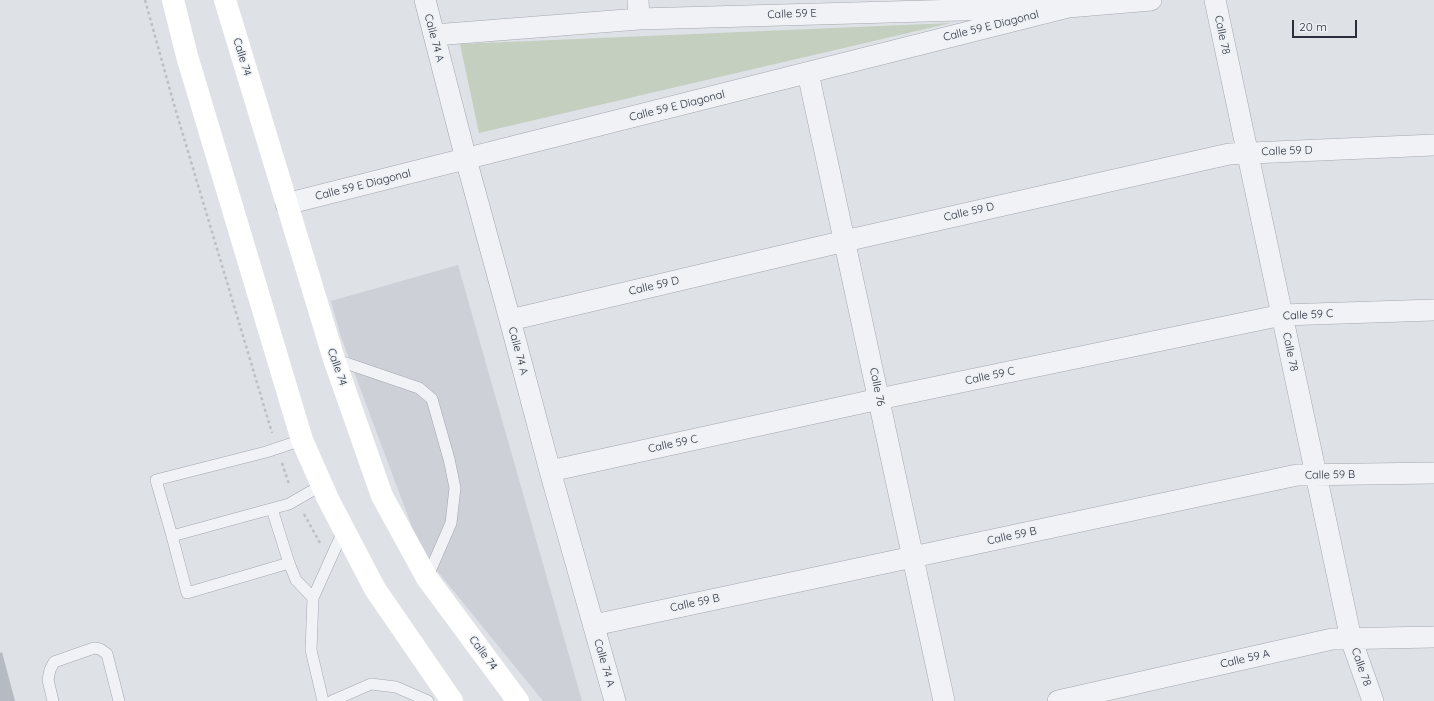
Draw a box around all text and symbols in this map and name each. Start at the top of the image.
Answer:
street label: Calle 59 E [767,7,817,21]
street label: Calle 59 E Diagonal [942,8,1040,44]
scale bar [1294,12,1359,38]
street label: Calle 74 A [421,13,447,63]
street label: Calle 78 [1211,14,1233,56]
text: 20 m [1299,19,1327,34]
street label: Calle 74 [230,36,254,78]
street label: Calle 59 E Diagonal [628,88,726,124]
street label: Calle 59 D [1261,144,1313,158]
street label: Calle 59 E Diagonal [314,167,412,203]
street label: Calle 59 D [943,200,995,224]
street label: Calle 59 D [628,274,680,298]
street label: Calle 59 C [1283,307,1333,323]
street label: Calle 74 A [505,326,531,376]
street label: Calle 78 [1279,331,1301,373]
street label: Calle 74 [324,346,350,388]
street label: Calle 59 C [964,364,1016,388]
street label: Calle 76 [866,366,888,408]
street label: Calle 59 C [647,432,699,456]
street label: Calle 59 B [1305,468,1355,482]
street label: Calle 59 B [986,524,1038,548]
street label: Calle 59 B [669,591,721,615]
street label: Calle 74 [466,633,500,673]
street label: Calle 74 A [591,638,617,688]
street label: Calle 78 [1348,646,1374,688]
street label: Calle 59 A [1219,647,1271,671]

